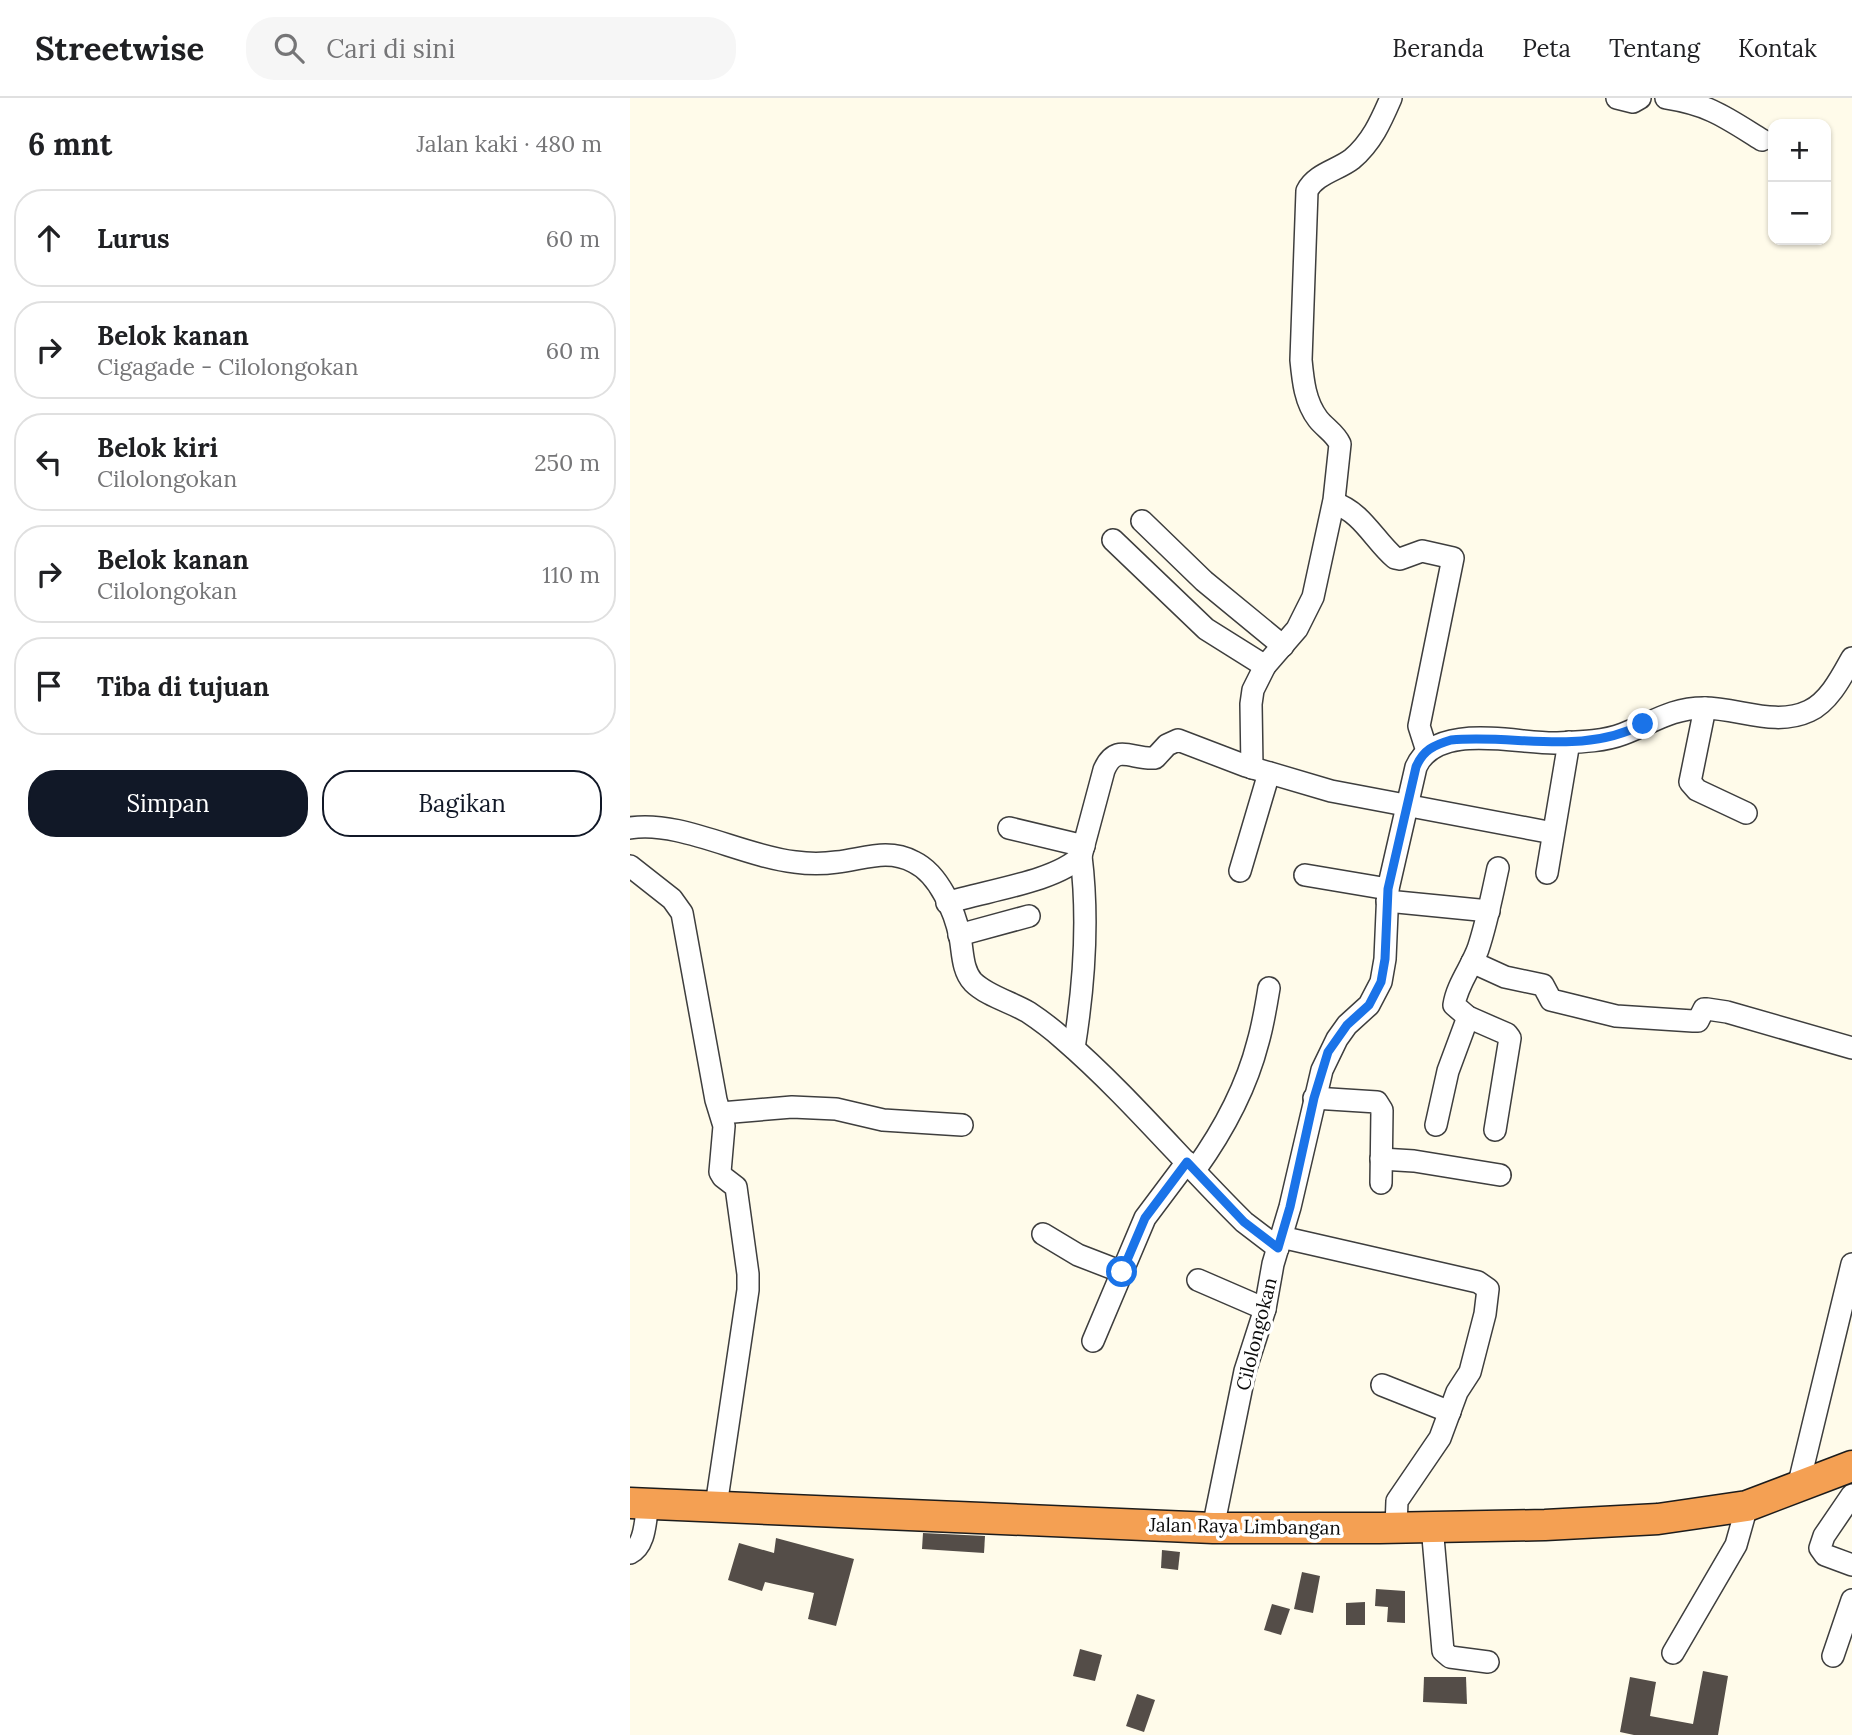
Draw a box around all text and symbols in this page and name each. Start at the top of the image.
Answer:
search box [246,17,736,80]
text: Streetwise [35,27,204,69]
icon: search [270,29,308,67]
text: Cari di sini [326,32,455,65]
text: Beranda [1392,33,1484,64]
text: Peta [1522,33,1571,64]
text: Tentang [1609,33,1700,64]
text: Kontak [1738,33,1817,64]
map controls [1768,119,1831,245]
button: + [1768,119,1831,182]
text: 6 mnt [28,125,112,163]
text: Jalan kaki · 480 m [417,129,602,158]
button: − [1768,182,1831,245]
icon: ahead [30,219,68,257]
text: Lurus [97,222,170,255]
text: 60 m [546,224,600,253]
text: Belok kanan [97,319,249,352]
icon: right [30,331,68,369]
text: 60 m [546,336,600,365]
text: Cigagade - Cilolongokan [97,352,358,381]
text: Belok kiri [97,431,218,464]
icon: left [30,443,68,481]
text: 250 m [534,448,600,477]
text: Cilolongokan [97,464,237,493]
text: Belok kanan [97,543,249,576]
icon: right [30,555,68,593]
text: 110 m [542,560,600,589]
text: Cilolongokan [97,576,237,605]
icon: arrive [30,667,68,705]
text: Tiba di tujuan [97,670,269,703]
route end [1627,708,1658,739]
button: Simpan [28,770,308,837]
button: Bagikan [322,770,602,837]
route start [1106,1256,1137,1287]
street label: Cilolongokan [1230,1275,1282,1393]
street label: Jalan Raya Limbangan [1148,1512,1341,1540]

